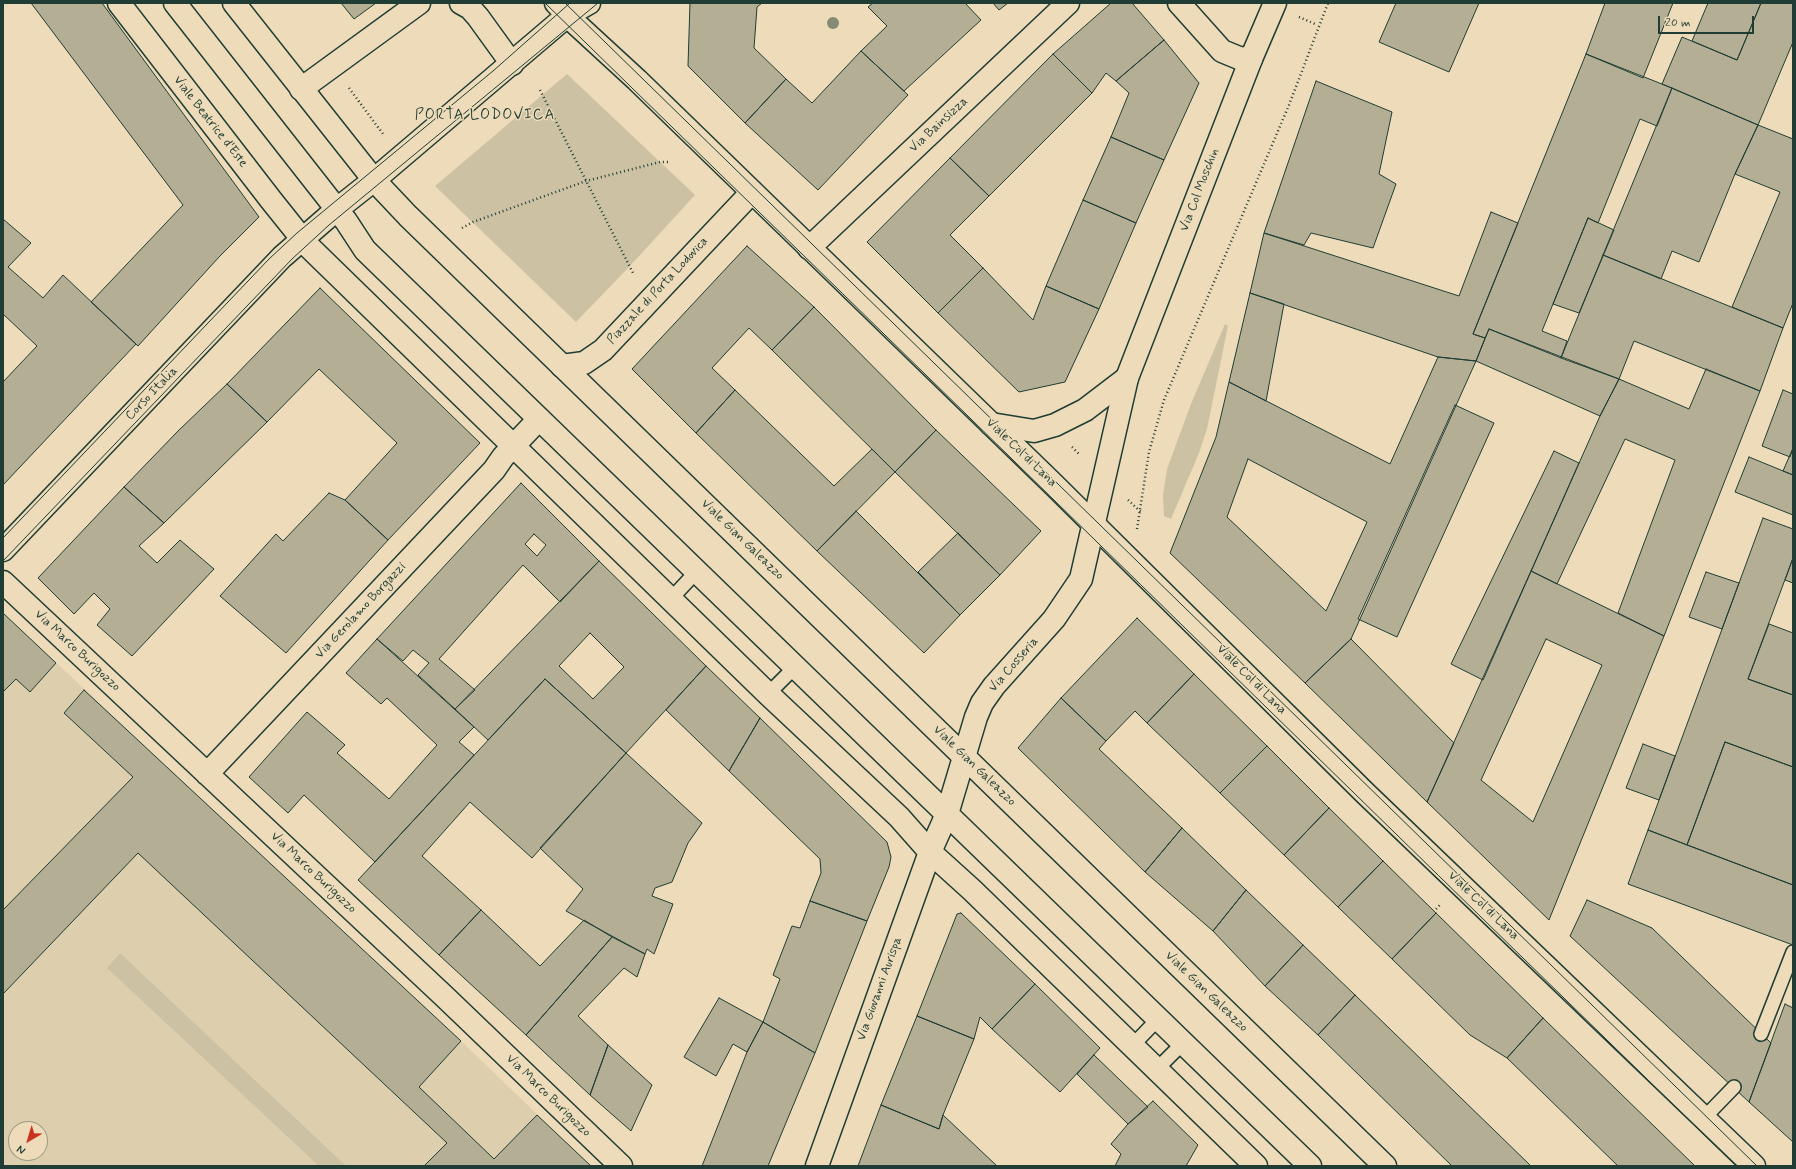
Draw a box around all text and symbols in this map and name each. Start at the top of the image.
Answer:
scale bar [1660,8,1756,34]
text: 20 m [1665,15,1691,31]
street label: Viale Beatrice d'Este [169,73,251,171]
street label: Via Bainsizza [906,94,972,156]
district label: PORTA LODOVICA [416,107,554,125]
street label: Via Col Moschin [1177,146,1223,234]
street label: Piazzale di Porta Lodovica [604,234,712,348]
street label: Corso Italia [123,364,181,424]
street label: Viale Col di Lana [982,415,1060,491]
street label: Viale Gian Galeazzo [697,496,787,584]
street label: Via Gerolamo Borgazzi [312,560,410,662]
street label: Via Marco Burigozzo [31,607,123,695]
street label: Via Cosseria [986,634,1042,696]
street label: Viale Col di Lana [1213,642,1289,718]
street label: Viale Gian Galeazzo [929,722,1019,810]
street label: Via Marco Burigozzo [267,829,359,917]
street label: Viale Col di Lana [1444,868,1522,944]
street label: Via Giovanni Aurispa [854,935,906,1043]
street label: Viale Gian Galeazzo [1161,948,1251,1036]
street label: Via Marco Burigozzo [502,1051,594,1141]
north arrow [8,1121,48,1161]
text: N [14,1142,28,1157]

